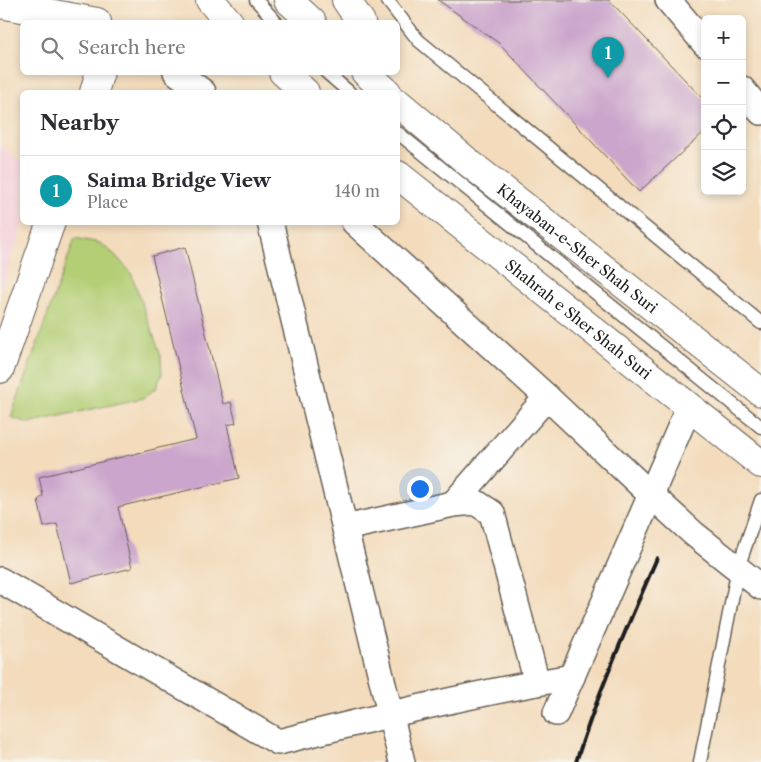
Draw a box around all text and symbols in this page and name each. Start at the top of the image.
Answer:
map controls [701,15,746,195]
button: + [701,15,746,60]
search box [20,20,400,75]
icon: search [38,34,66,62]
text: Search here [78,36,186,59]
pin: 1 [592,37,624,78]
button: − [701,60,746,105]
button: locate [701,105,746,150]
text: Nearby [40,110,119,135]
button: layers [701,150,746,195]
text: Saima Bridge View [87,169,271,192]
street label: Khayaban-e-Sher Shah Suri [494,179,662,317]
text: 1 [52,181,60,201]
text: 140 m [335,181,380,201]
text: Place [87,192,128,212]
street label: Shahrah e Sher Shah Suri [502,255,656,383]
your location [407,476,433,502]

